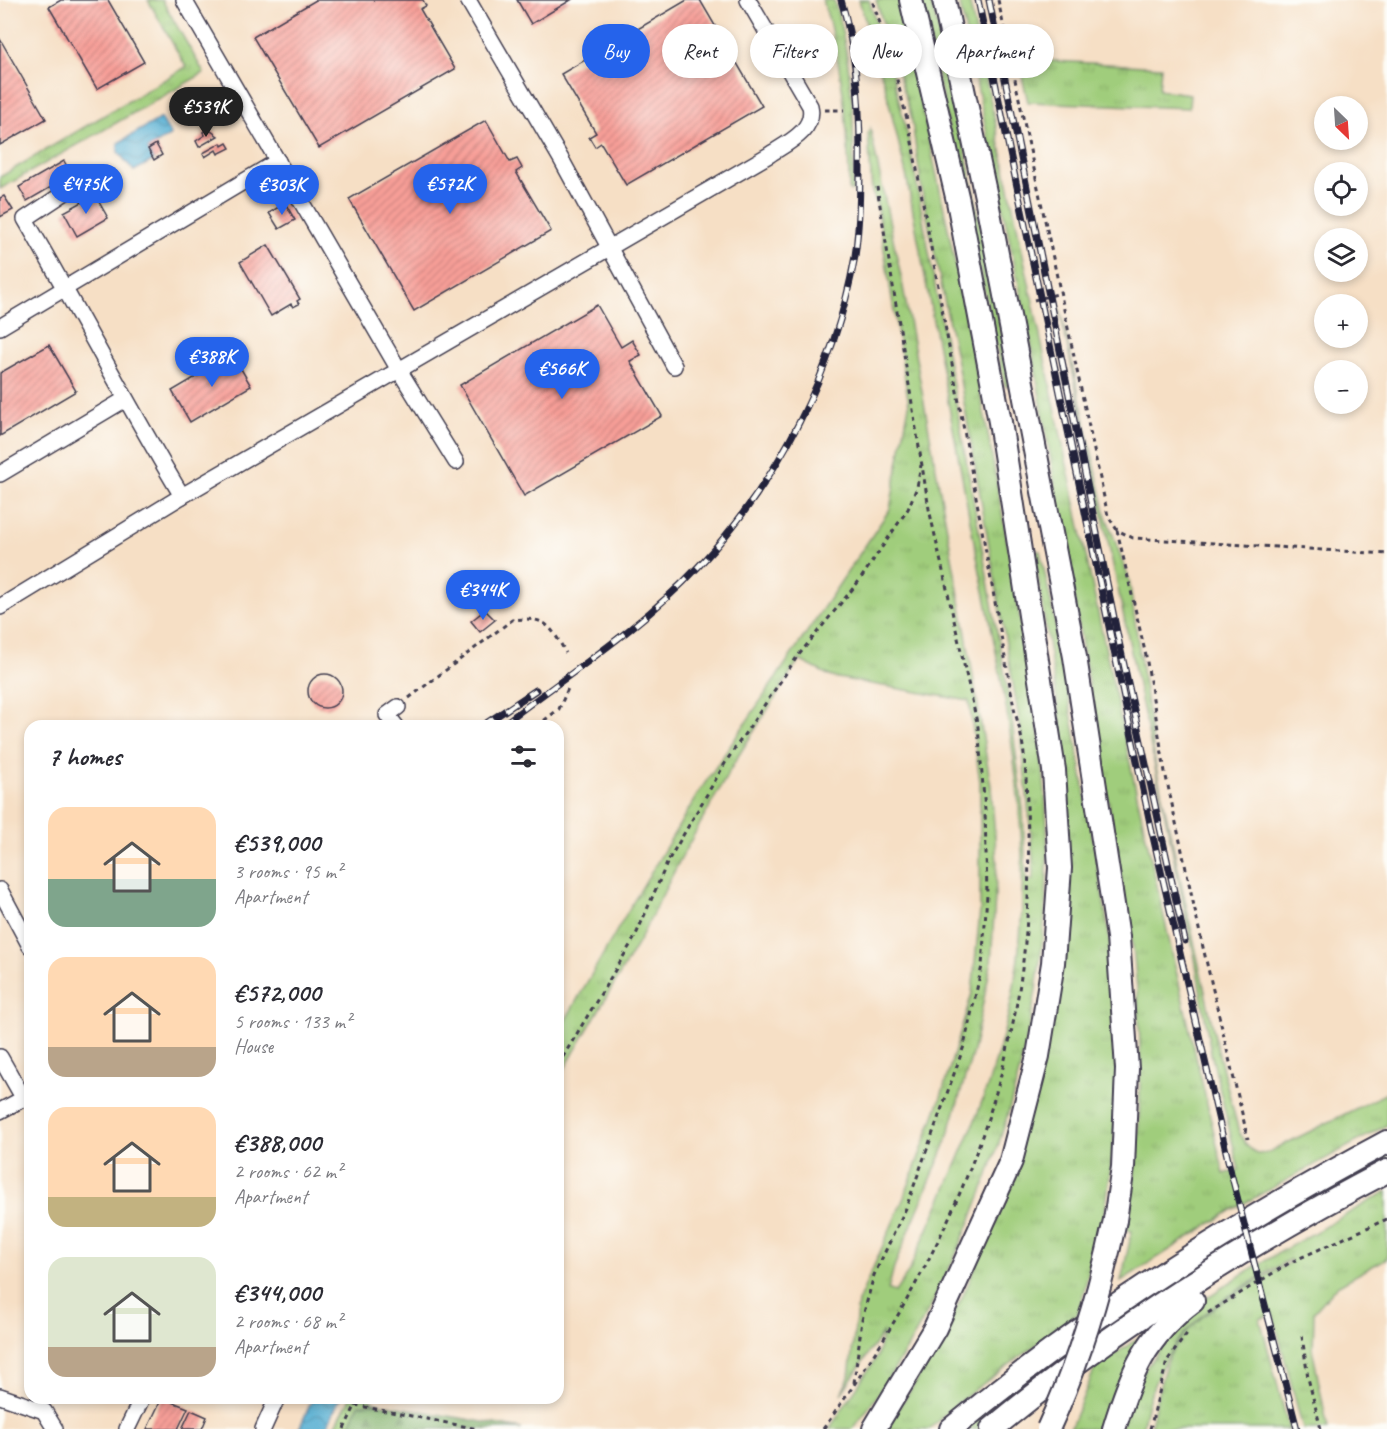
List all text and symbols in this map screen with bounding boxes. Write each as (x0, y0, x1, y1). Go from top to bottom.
chip: Buy (582, 24, 650, 78)
chip: Rent (662, 24, 738, 78)
chip: Filters (750, 24, 838, 78)
chip: New (850, 24, 922, 78)
chip: Apartment (934, 24, 1054, 78)
pin: €539K (164, 87, 248, 138)
text: €539K (183, 94, 229, 119)
north arrow (1314, 96, 1368, 150)
map controls (1314, 96, 1368, 414)
button: locate (1314, 162, 1368, 216)
pin: €475K (44, 164, 128, 215)
pin: €572K (408, 164, 492, 215)
pin: €303K (240, 165, 324, 216)
text: €475K (63, 171, 109, 196)
text: €572K (427, 171, 473, 196)
text: €303K (259, 172, 305, 197)
button: layers (1314, 228, 1368, 282)
button: + (1314, 294, 1368, 348)
pin: €388K (170, 337, 254, 388)
text: €388K (189, 344, 235, 369)
pin: €566K (520, 349, 604, 400)
text: €566K (539, 356, 585, 381)
button: − (1314, 360, 1368, 414)
pin: €344K (441, 570, 525, 621)
text: €344K (460, 577, 506, 602)
text: 7 homes (48, 740, 121, 773)
icon: filters (507, 740, 540, 773)
text: €539,000 (234, 826, 320, 859)
icon: home (96, 831, 168, 903)
text: 3 rooms · 95 m² (234, 859, 342, 884)
text: Apartment (234, 884, 307, 909)
text: €572,000 (234, 976, 321, 1009)
icon: home (96, 981, 168, 1053)
text: 5 rooms · 133 m² (234, 1009, 351, 1034)
text: House (234, 1034, 273, 1059)
text: €388,000 (234, 1126, 321, 1159)
icon: home (96, 1131, 168, 1203)
text: 2 rooms · 62 m² (234, 1159, 342, 1184)
text: Apartment (234, 1184, 307, 1209)
text: €344,000 (234, 1276, 321, 1309)
icon: home (96, 1281, 168, 1353)
text: 2 rooms · 68 m² (234, 1309, 342, 1334)
text: Apartment (234, 1334, 307, 1359)

